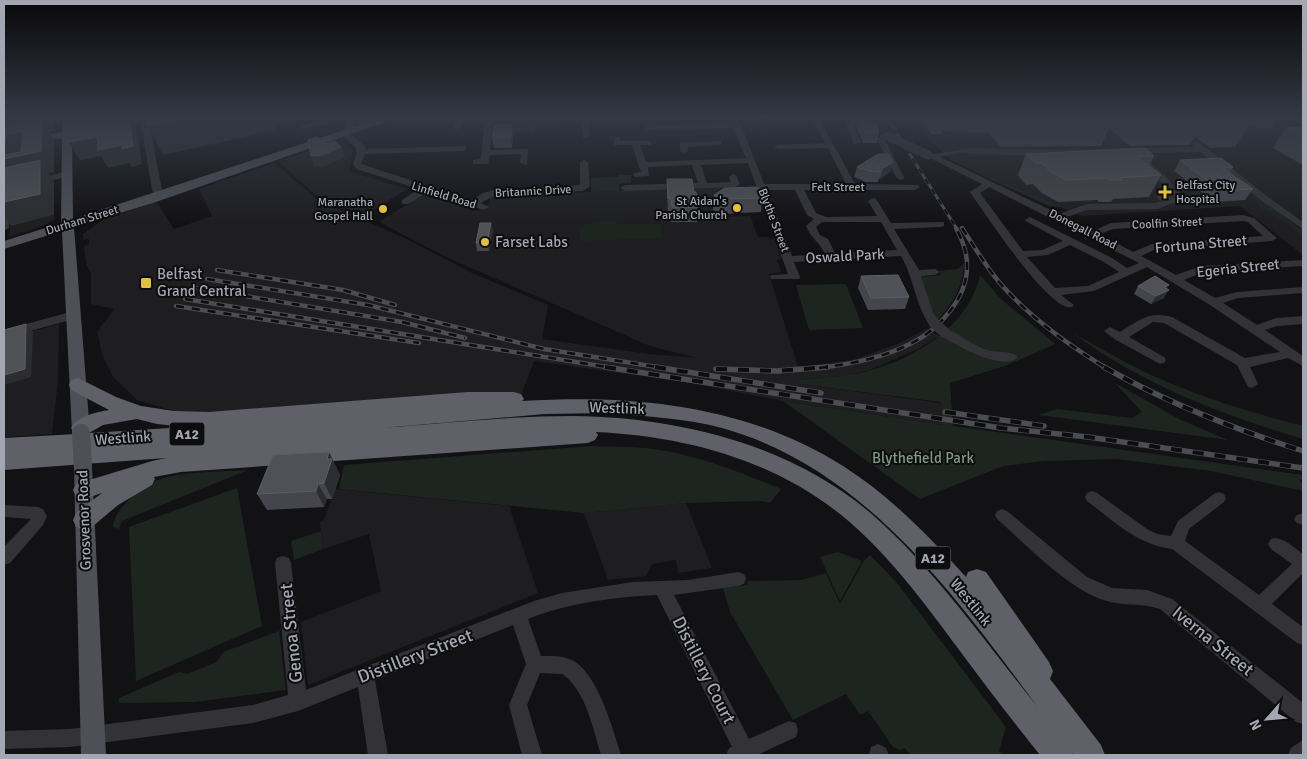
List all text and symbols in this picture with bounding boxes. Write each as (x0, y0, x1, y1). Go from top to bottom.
place label: Belfast City Hospital (1176, 178, 1236, 207)
street label: Linfield Road (410, 179, 478, 212)
street label: Felt Street (811, 180, 865, 195)
street label: Britannic Drive (494, 182, 572, 201)
marker: Belfast City Hospital (1158, 185, 1172, 199)
street label: Blythe Street (755, 186, 793, 254)
place label: St Aidan's Parish Church (655, 194, 727, 223)
place label: Maranatha Gospel Hall (314, 195, 373, 224)
street label: Durham Street (44, 202, 120, 239)
marker: St Aidan's Parish Church (731, 202, 743, 214)
marker: Maranatha Gospel Hall (377, 203, 389, 215)
street label: Donegall Road (1046, 206, 1119, 253)
street label: Coolfin Street (1131, 214, 1203, 233)
street label: Fortuna Street (1154, 231, 1248, 257)
place label: Farset Labs (495, 233, 568, 251)
marker: Farset Labs (479, 236, 491, 248)
street label: Oswald Park (805, 245, 885, 267)
street label: Egeria Street (1195, 255, 1281, 281)
place label: Belfast Grand Central (157, 265, 246, 300)
marker: Belfast Grand Central (139, 276, 153, 290)
street label: Westlink (589, 398, 646, 418)
road number: A12 (170, 422, 204, 446)
street label: Westlink (95, 427, 152, 449)
park label: Blythefield Park (872, 449, 974, 467)
street label: Grosvenor Road (73, 470, 95, 570)
road number: A12 (916, 546, 950, 570)
street label: Westlink (947, 575, 996, 630)
street label: Genoa Street (275, 582, 307, 684)
street label: Iverna Street (1168, 601, 1258, 681)
street label: Distillery Court (667, 613, 741, 727)
street label: Distillery Street (354, 624, 476, 688)
north arrow (1242, 694, 1292, 744)
text: N (1246, 716, 1266, 733)

